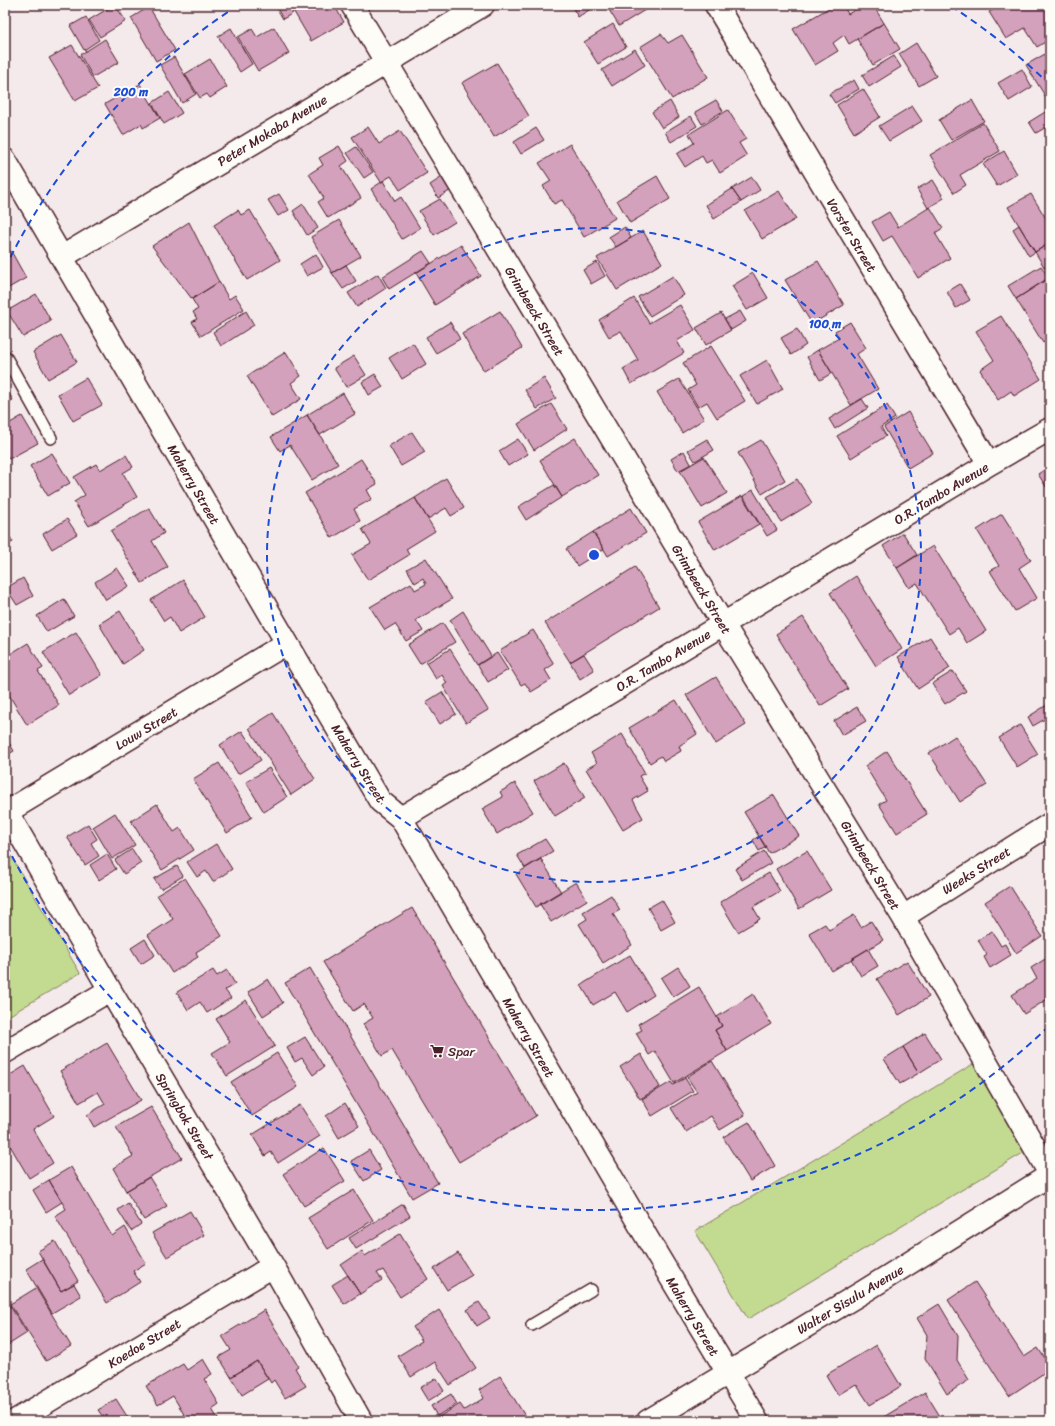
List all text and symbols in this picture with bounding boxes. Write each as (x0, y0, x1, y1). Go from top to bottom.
text: 200 m (113, 81, 149, 103)
street label: Peter Mokaba Avenue (213, 88, 332, 173)
street label: Vorster Street (820, 194, 883, 277)
street label: Grimbeeck Street (499, 262, 571, 361)
text: 100 m (809, 313, 842, 335)
street label: Maherry Street (161, 440, 226, 529)
street label: O.R. Tambo Avenue (889, 456, 993, 531)
street label: Grimbeeck Street (666, 540, 738, 639)
centre of rings (587, 548, 601, 562)
street label: O.R. Tambo Avenue (611, 623, 715, 698)
street label: Louw Street (110, 700, 182, 756)
street label: Maherry Street (325, 719, 392, 808)
street label: Grimbeeck Street (835, 816, 907, 915)
street label: Weeks Street (937, 840, 1015, 901)
street label: Maherry Street (496, 993, 561, 1082)
place label: Spar (448, 1040, 476, 1063)
supermarket icon: Spar (429, 1043, 445, 1059)
street label: Springbok Street (149, 1068, 220, 1165)
street label: Walter Sisulu Avenue (792, 1258, 909, 1341)
street label: Maherry Street (660, 1272, 726, 1361)
street label: Koedoe Street (103, 1312, 186, 1374)

